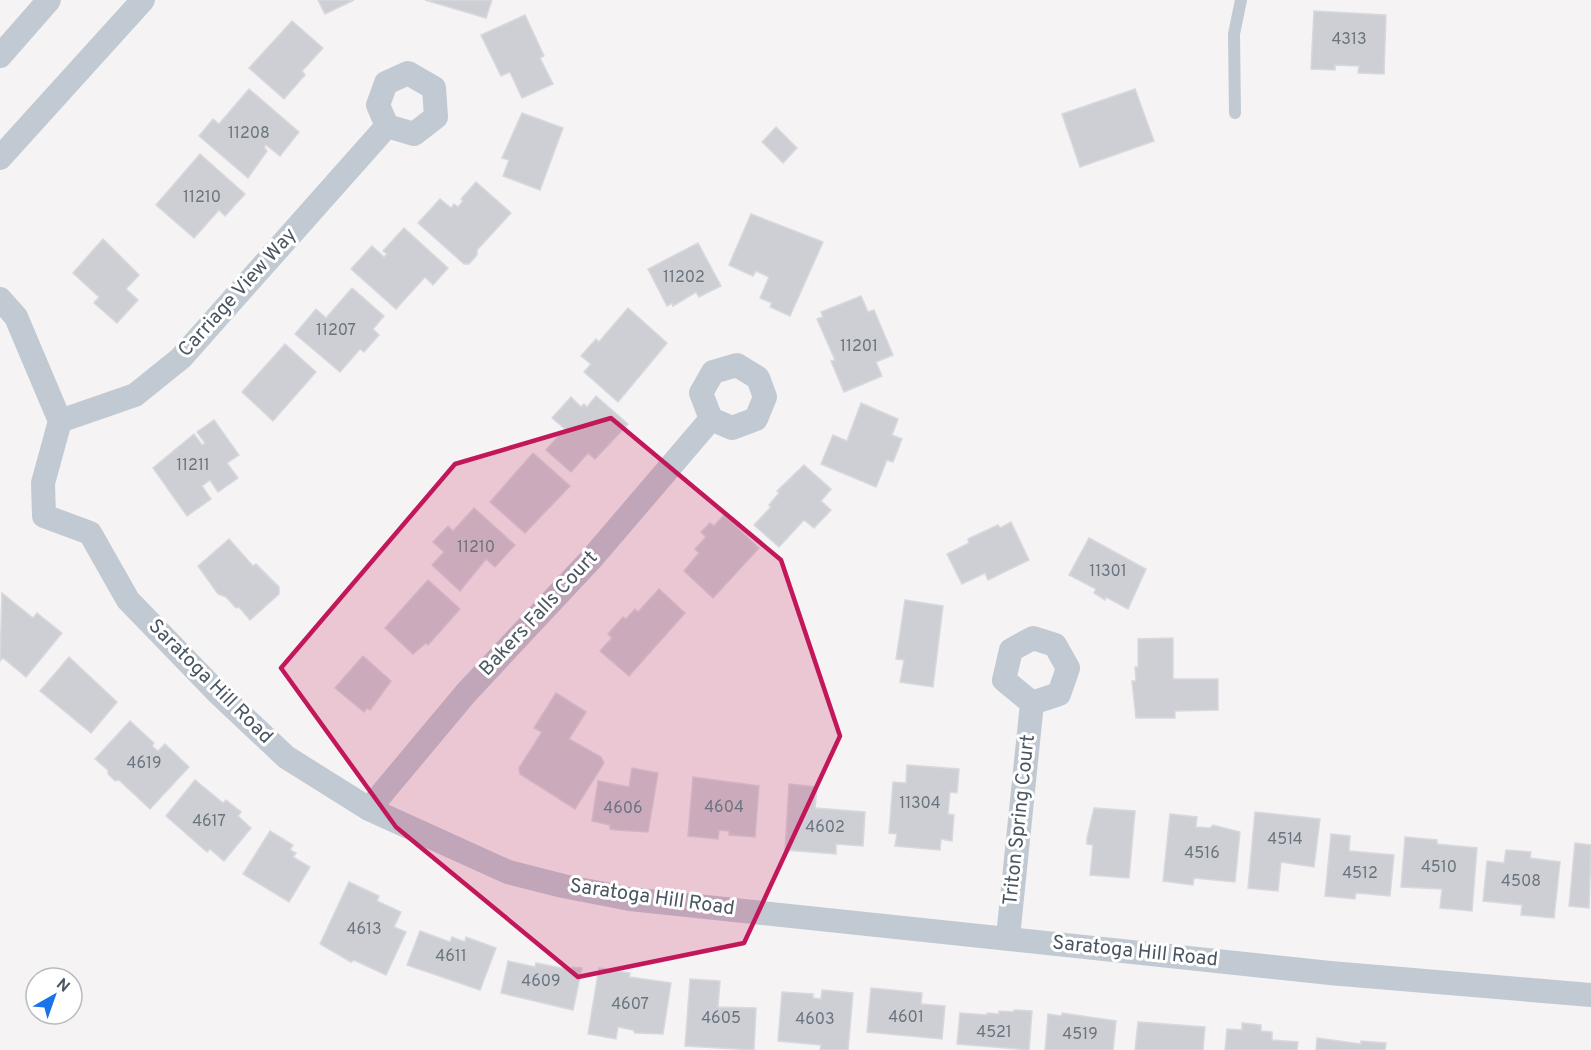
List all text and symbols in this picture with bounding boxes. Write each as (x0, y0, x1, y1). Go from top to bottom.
house number: 4313 (1331, 30, 1367, 50)
house number: 11208 (228, 124, 270, 144)
house number: 11210 (183, 188, 221, 208)
street label: Carriage View Way (173, 223, 303, 363)
house number: 11202 (663, 268, 705, 288)
house number: 11207 (316, 321, 356, 341)
house number: 11201 (840, 337, 878, 357)
house number: 11211 (176, 456, 210, 476)
house number: 11210 (457, 538, 495, 558)
street label: Bakers Falls Court (474, 546, 604, 682)
house number: 11301 (1089, 562, 1127, 582)
street label: Saratoga Hill Road (142, 614, 278, 750)
street label: Triton Spring Court (998, 733, 1042, 907)
house number: 4619 (126, 754, 162, 774)
house number: 11304 (899, 794, 941, 814)
house number: 4604 (704, 798, 744, 818)
house number: 4606 (603, 799, 643, 819)
house number: 4617 (192, 812, 226, 832)
house number: 4602 (805, 818, 845, 838)
house number: 4514 (1267, 830, 1303, 850)
house number: 4516 (1184, 844, 1220, 864)
house number: 4510 (1421, 858, 1457, 878)
house number: 4512 (1342, 864, 1378, 884)
house number: 4508 (1501, 872, 1541, 892)
street label: Saratoga Hill Road (568, 874, 736, 922)
house number: 4613 (346, 920, 382, 940)
street label: Saratoga Hill Road (1051, 930, 1219, 974)
house number: 4611 (435, 947, 467, 967)
north arrow (24, 966, 84, 1026)
house number: 4609 (521, 972, 561, 992)
text: N (52, 975, 73, 997)
house number: 4607 (611, 995, 649, 1015)
house number: 4601 (888, 1008, 924, 1028)
house number: 4605 (701, 1009, 741, 1029)
house number: 4603 (795, 1010, 835, 1030)
house number: 4521 (976, 1023, 1012, 1043)
house number: 4519 (1062, 1025, 1098, 1045)

